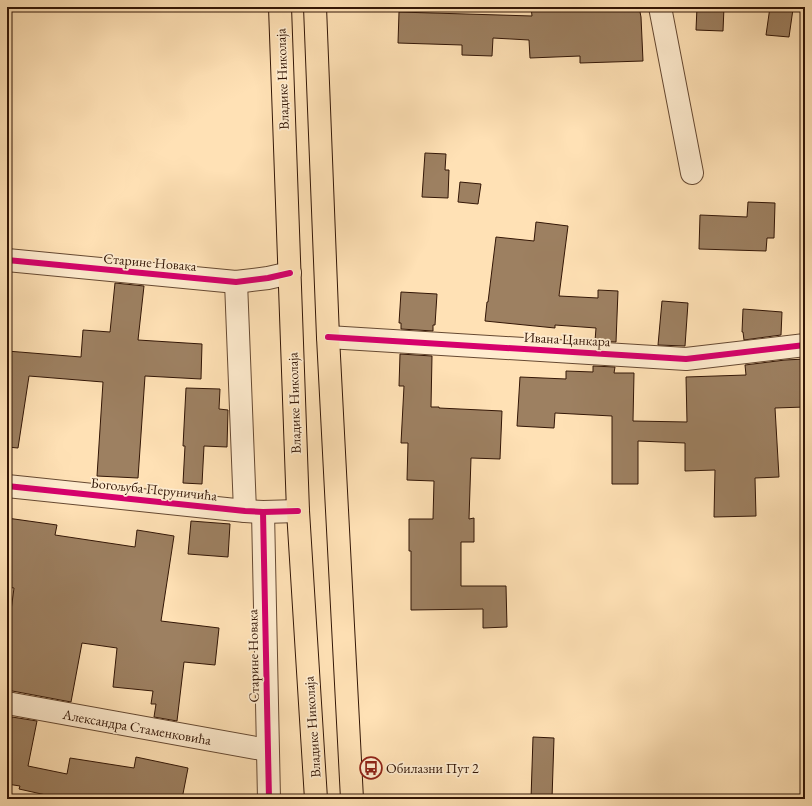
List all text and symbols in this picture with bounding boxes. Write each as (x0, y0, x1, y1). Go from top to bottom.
street label: Владике Николаја (271, 27, 293, 130)
street label: Старине Новака (103, 249, 198, 275)
street label: Ивана Цанкара (523, 328, 611, 350)
street label: Владике Николаја (283, 351, 305, 454)
street label: Богољуба Перуничића (90, 473, 218, 505)
street label: Старине Новака (243, 609, 263, 703)
street label: Владике Николаја (299, 675, 325, 778)
street label: Александра Стаменковића (60, 705, 213, 749)
bus stop icon: Обилазни Пут 2 (358, 755, 384, 781)
place label: Обилазни Пут 2 (386, 759, 479, 777)

